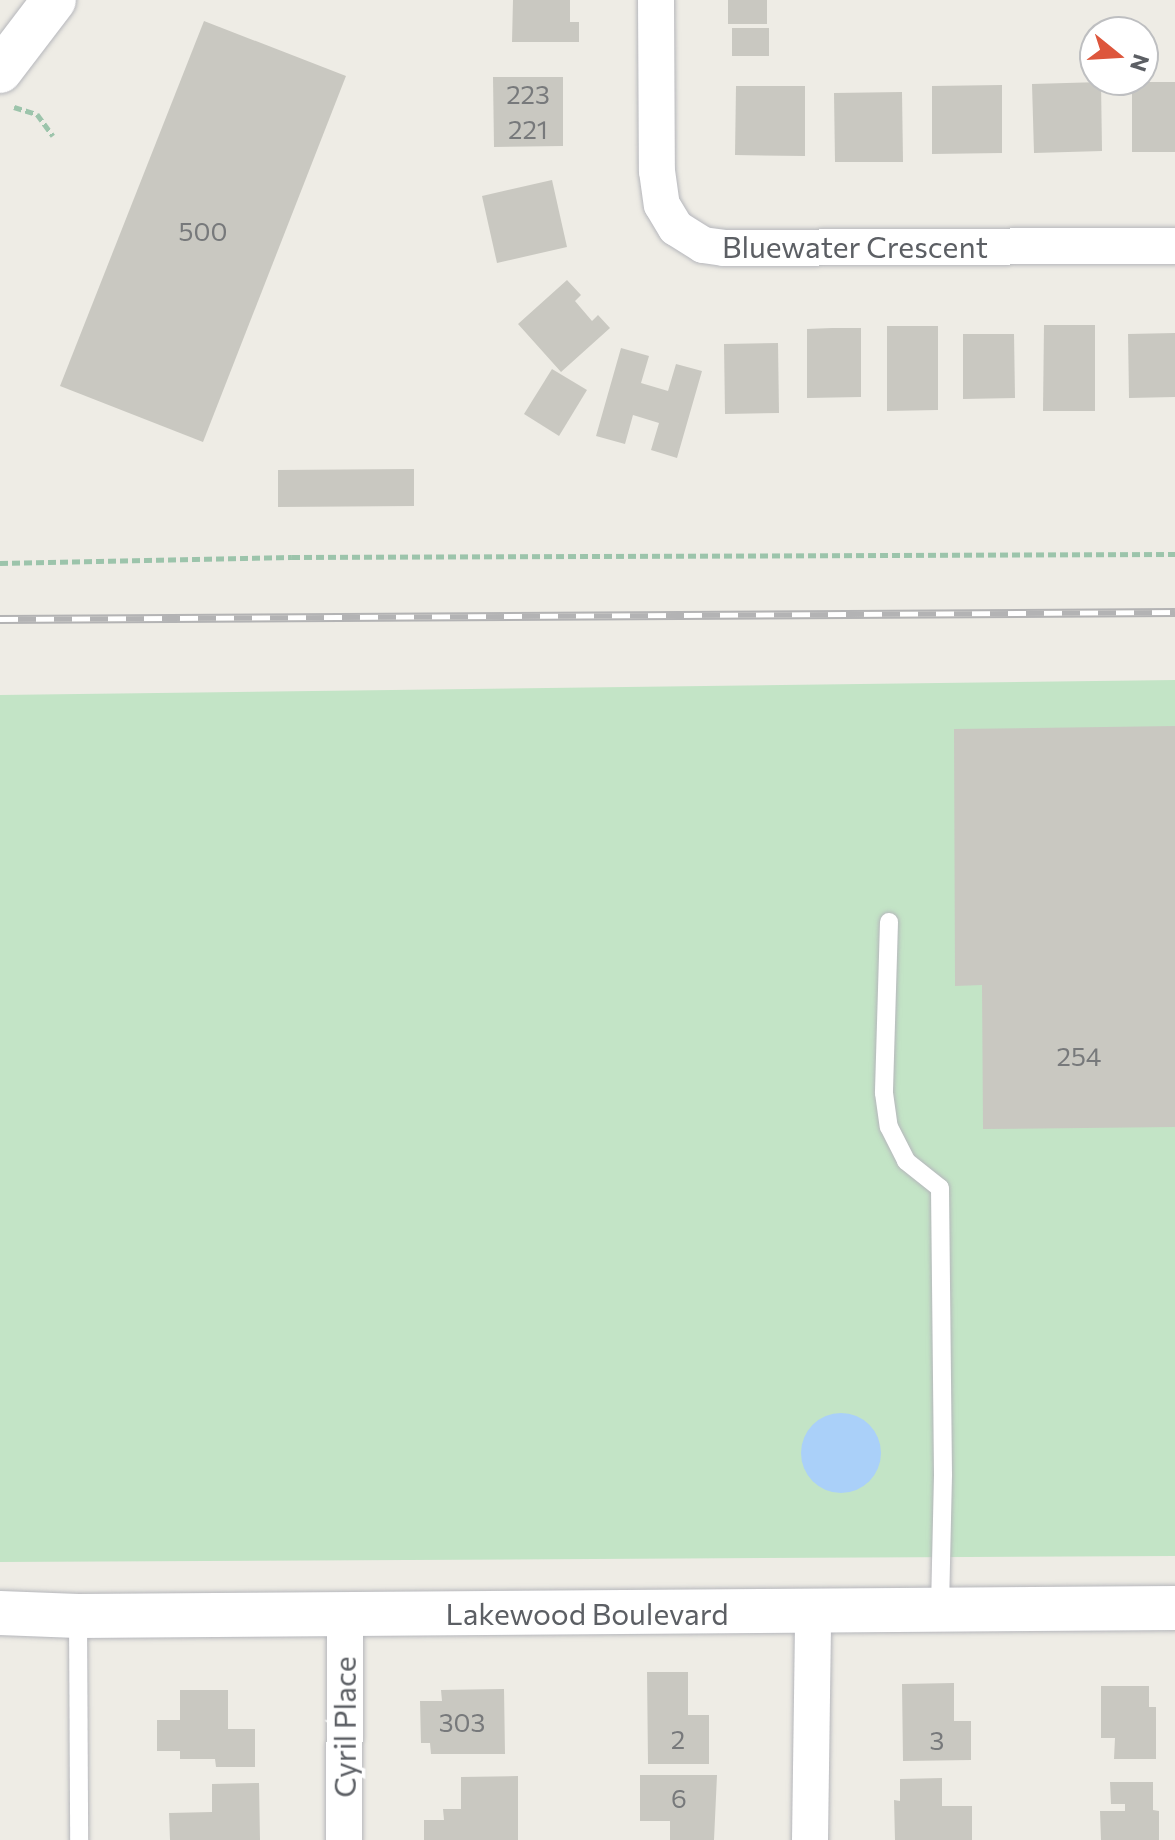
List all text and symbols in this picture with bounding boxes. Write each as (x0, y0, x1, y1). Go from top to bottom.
north arrow (1079, 16, 1159, 96)
text: N (1125, 51, 1156, 75)
house number: 223 (506, 78, 550, 110)
house number: 221 (508, 113, 548, 145)
house number: 500 (179, 215, 227, 247)
street label: Bluewater Crescent (722, 228, 988, 264)
house number: 254 (1057, 1040, 1101, 1072)
street label: Lakewood Boulevard (446, 1595, 728, 1631)
street label: Cyril Place (326, 1656, 362, 1798)
house number: 303 (439, 1706, 485, 1738)
house number: 2 (671, 1723, 685, 1755)
house number: 3 (930, 1724, 944, 1756)
house number: 6 (671, 1782, 687, 1814)

